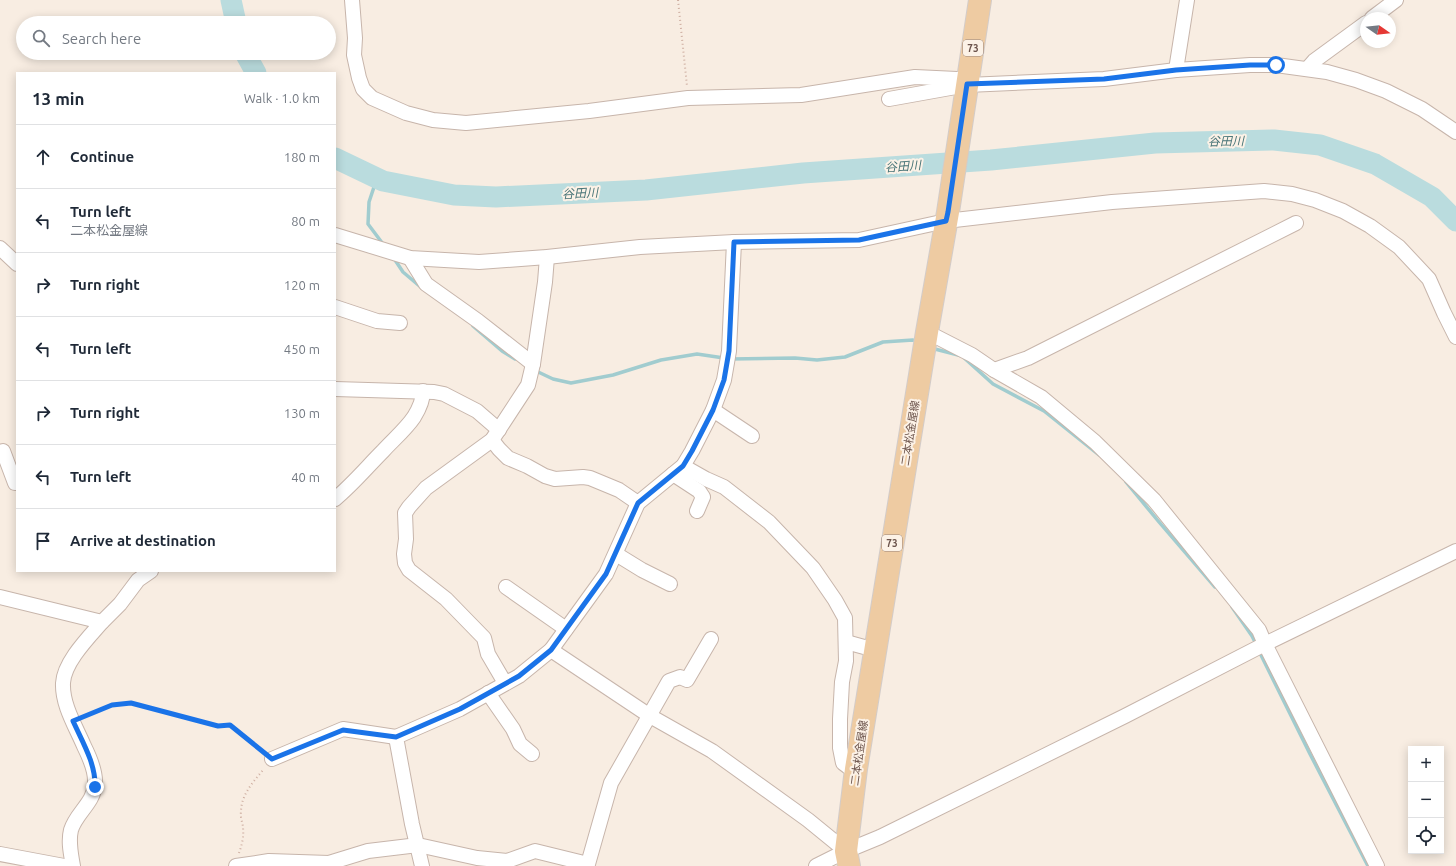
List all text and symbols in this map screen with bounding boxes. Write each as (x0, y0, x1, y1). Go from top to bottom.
north arrow (1360, 12, 1396, 48)
search box (16, 16, 336, 60)
icon: search (30, 27, 52, 49)
text: Search here (62, 30, 141, 47)
road number: 73 (963, 40, 983, 56)
route start (1267, 56, 1285, 74)
text: 13 min (32, 89, 85, 108)
text: Walk · 1.0 km (244, 91, 320, 105)
water label: 谷田川 (1208, 134, 1246, 148)
icon: ahead (32, 146, 54, 168)
text: Continue (70, 148, 134, 165)
text: 180 m (284, 150, 320, 164)
water label: 谷田川 (885, 158, 923, 174)
water label: 谷田川 (562, 185, 600, 200)
text: Turn left (70, 203, 131, 220)
icon: left (32, 210, 54, 232)
text: 80 m (291, 214, 320, 228)
text: 二本松金屋線 (70, 223, 148, 237)
icon: right (32, 274, 54, 296)
text: Turn right (70, 276, 140, 293)
text: 120 m (284, 278, 320, 292)
icon: left (32, 338, 54, 360)
text: Turn left (70, 340, 131, 357)
text: 450 m (284, 342, 320, 356)
street label: 二本松金屋線 (899, 399, 921, 467)
icon: right (32, 402, 54, 424)
text: Turn right (70, 404, 140, 421)
text: 130 m (284, 406, 320, 420)
icon: left (32, 466, 54, 488)
text: Turn left (70, 468, 131, 485)
text: 40 m (291, 470, 320, 484)
icon: arrive (32, 530, 54, 552)
text: Arrive at destination (70, 532, 216, 549)
road number: 73 (882, 535, 902, 551)
street label: 二本松金屋線 (848, 719, 870, 787)
map controls (1408, 746, 1444, 854)
button: + (1408, 746, 1444, 782)
route end (86, 778, 104, 796)
button: − (1408, 782, 1444, 818)
button: locate (1408, 818, 1444, 854)

